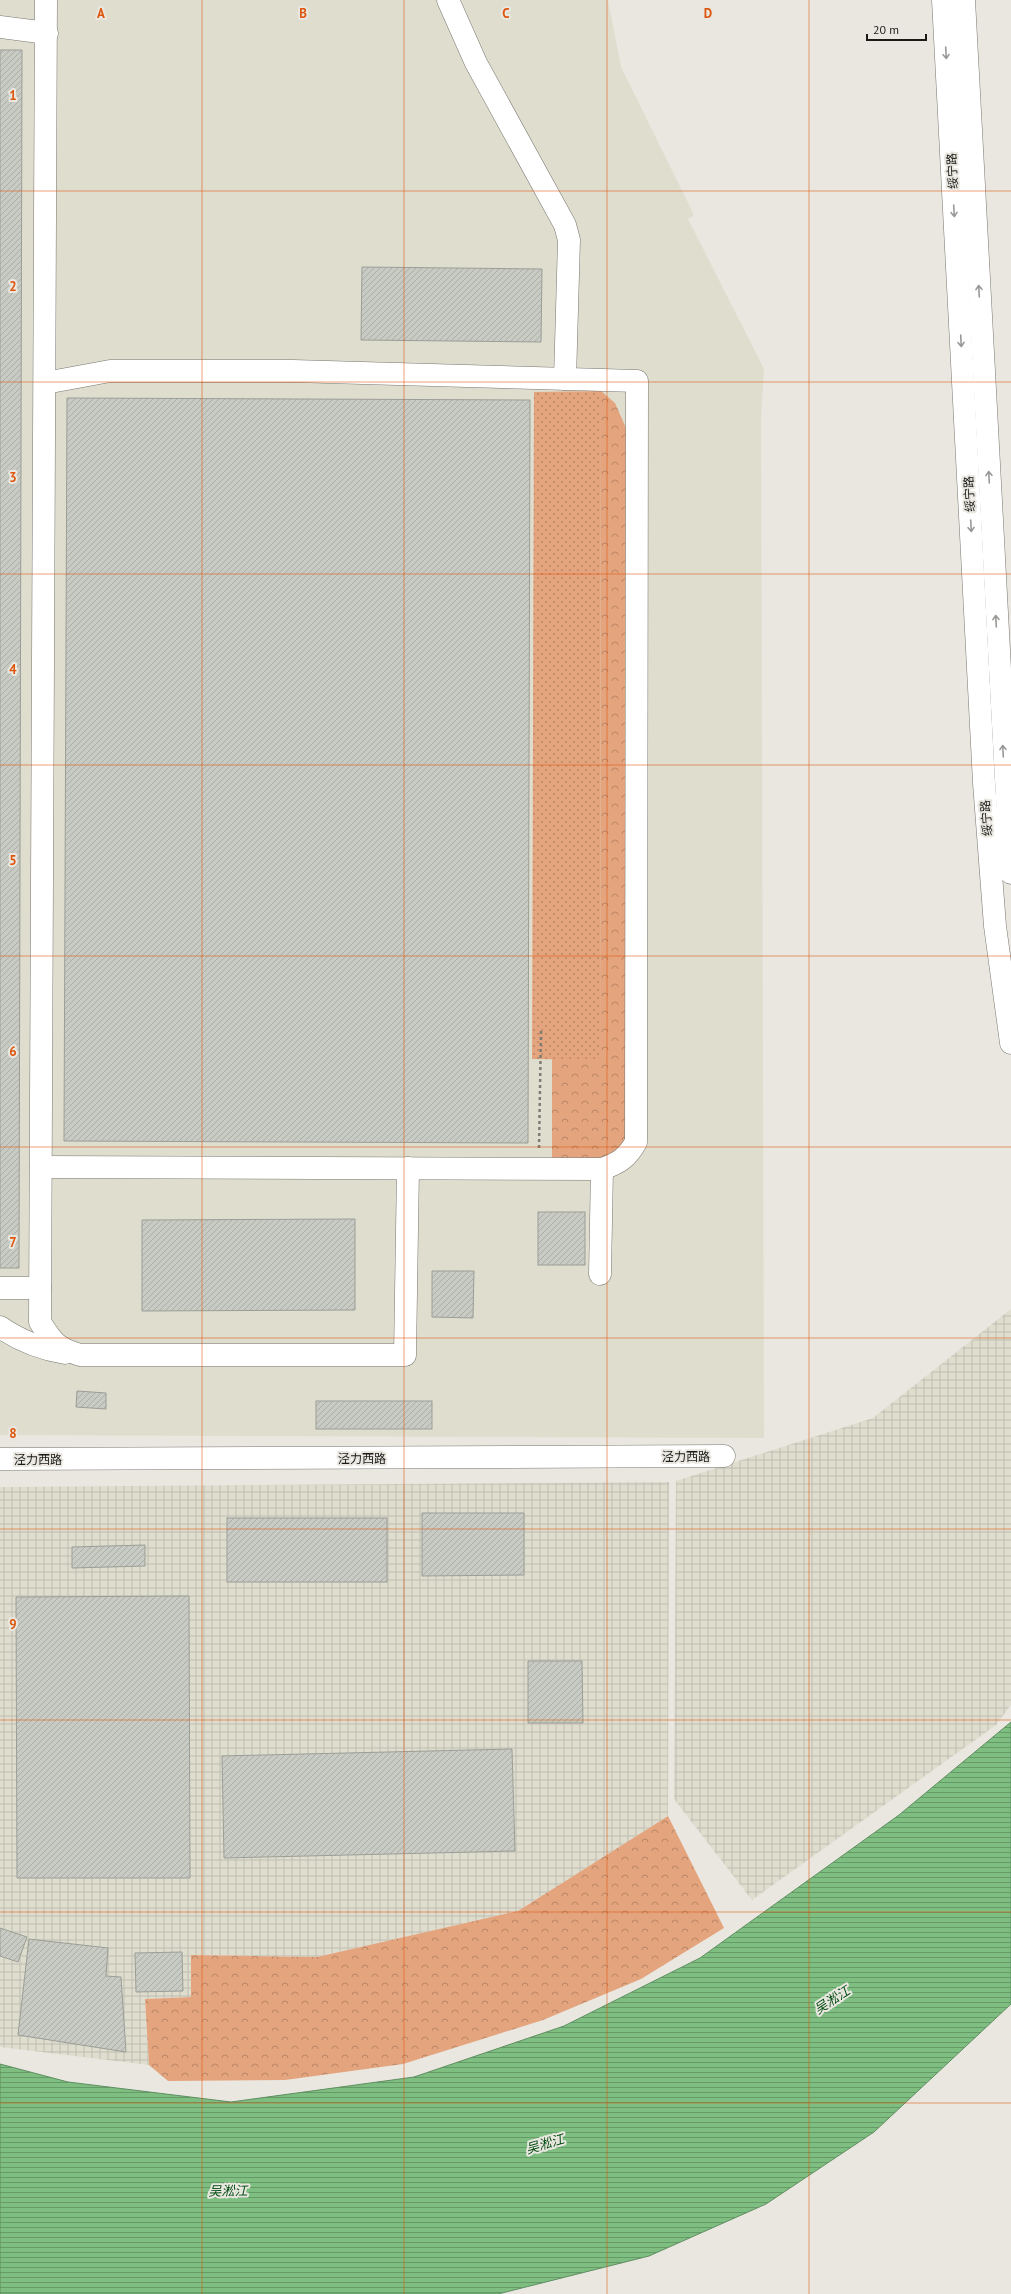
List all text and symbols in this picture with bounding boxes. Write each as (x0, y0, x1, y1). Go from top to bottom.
text: A (97, 5, 105, 22)
text: B (299, 5, 307, 22)
text: C (502, 5, 510, 22)
text: D (704, 5, 712, 22)
scale bar (867, 16, 926, 42)
text: 20 m (873, 22, 899, 37)
one-way arrow (942, 46, 950, 59)
text: 1 (9, 87, 17, 104)
street label: 绥宁路 (944, 153, 960, 189)
one-way arrow (951, 204, 958, 217)
text: 2 (9, 278, 17, 295)
one-way arrow (975, 285, 983, 298)
one-way arrow (957, 334, 965, 347)
text: 3 (9, 469, 17, 486)
one-way arrow (985, 471, 992, 484)
street label: 绥宁路 (961, 476, 977, 512)
one-way arrow (967, 519, 974, 532)
one-way arrow (993, 615, 1000, 628)
text: 4 (9, 661, 17, 678)
one-way arrow (999, 745, 1007, 758)
street label: 绥宁路 (977, 800, 995, 836)
text: 5 (9, 852, 17, 869)
text: 6 (9, 1043, 17, 1060)
text: 7 (9, 1234, 17, 1251)
text: 8 (9, 1425, 17, 1442)
street label: 泾力西路 (662, 1449, 710, 1464)
street label: 泾力西路 (338, 1451, 386, 1466)
street label: 泾力西路 (14, 1452, 62, 1467)
text: 9 (9, 1616, 17, 1633)
water label: 吴淞江 (811, 1981, 855, 2018)
water label: 吴淞江 (524, 2130, 568, 2158)
water label: 吴淞江 (208, 2182, 250, 2200)

